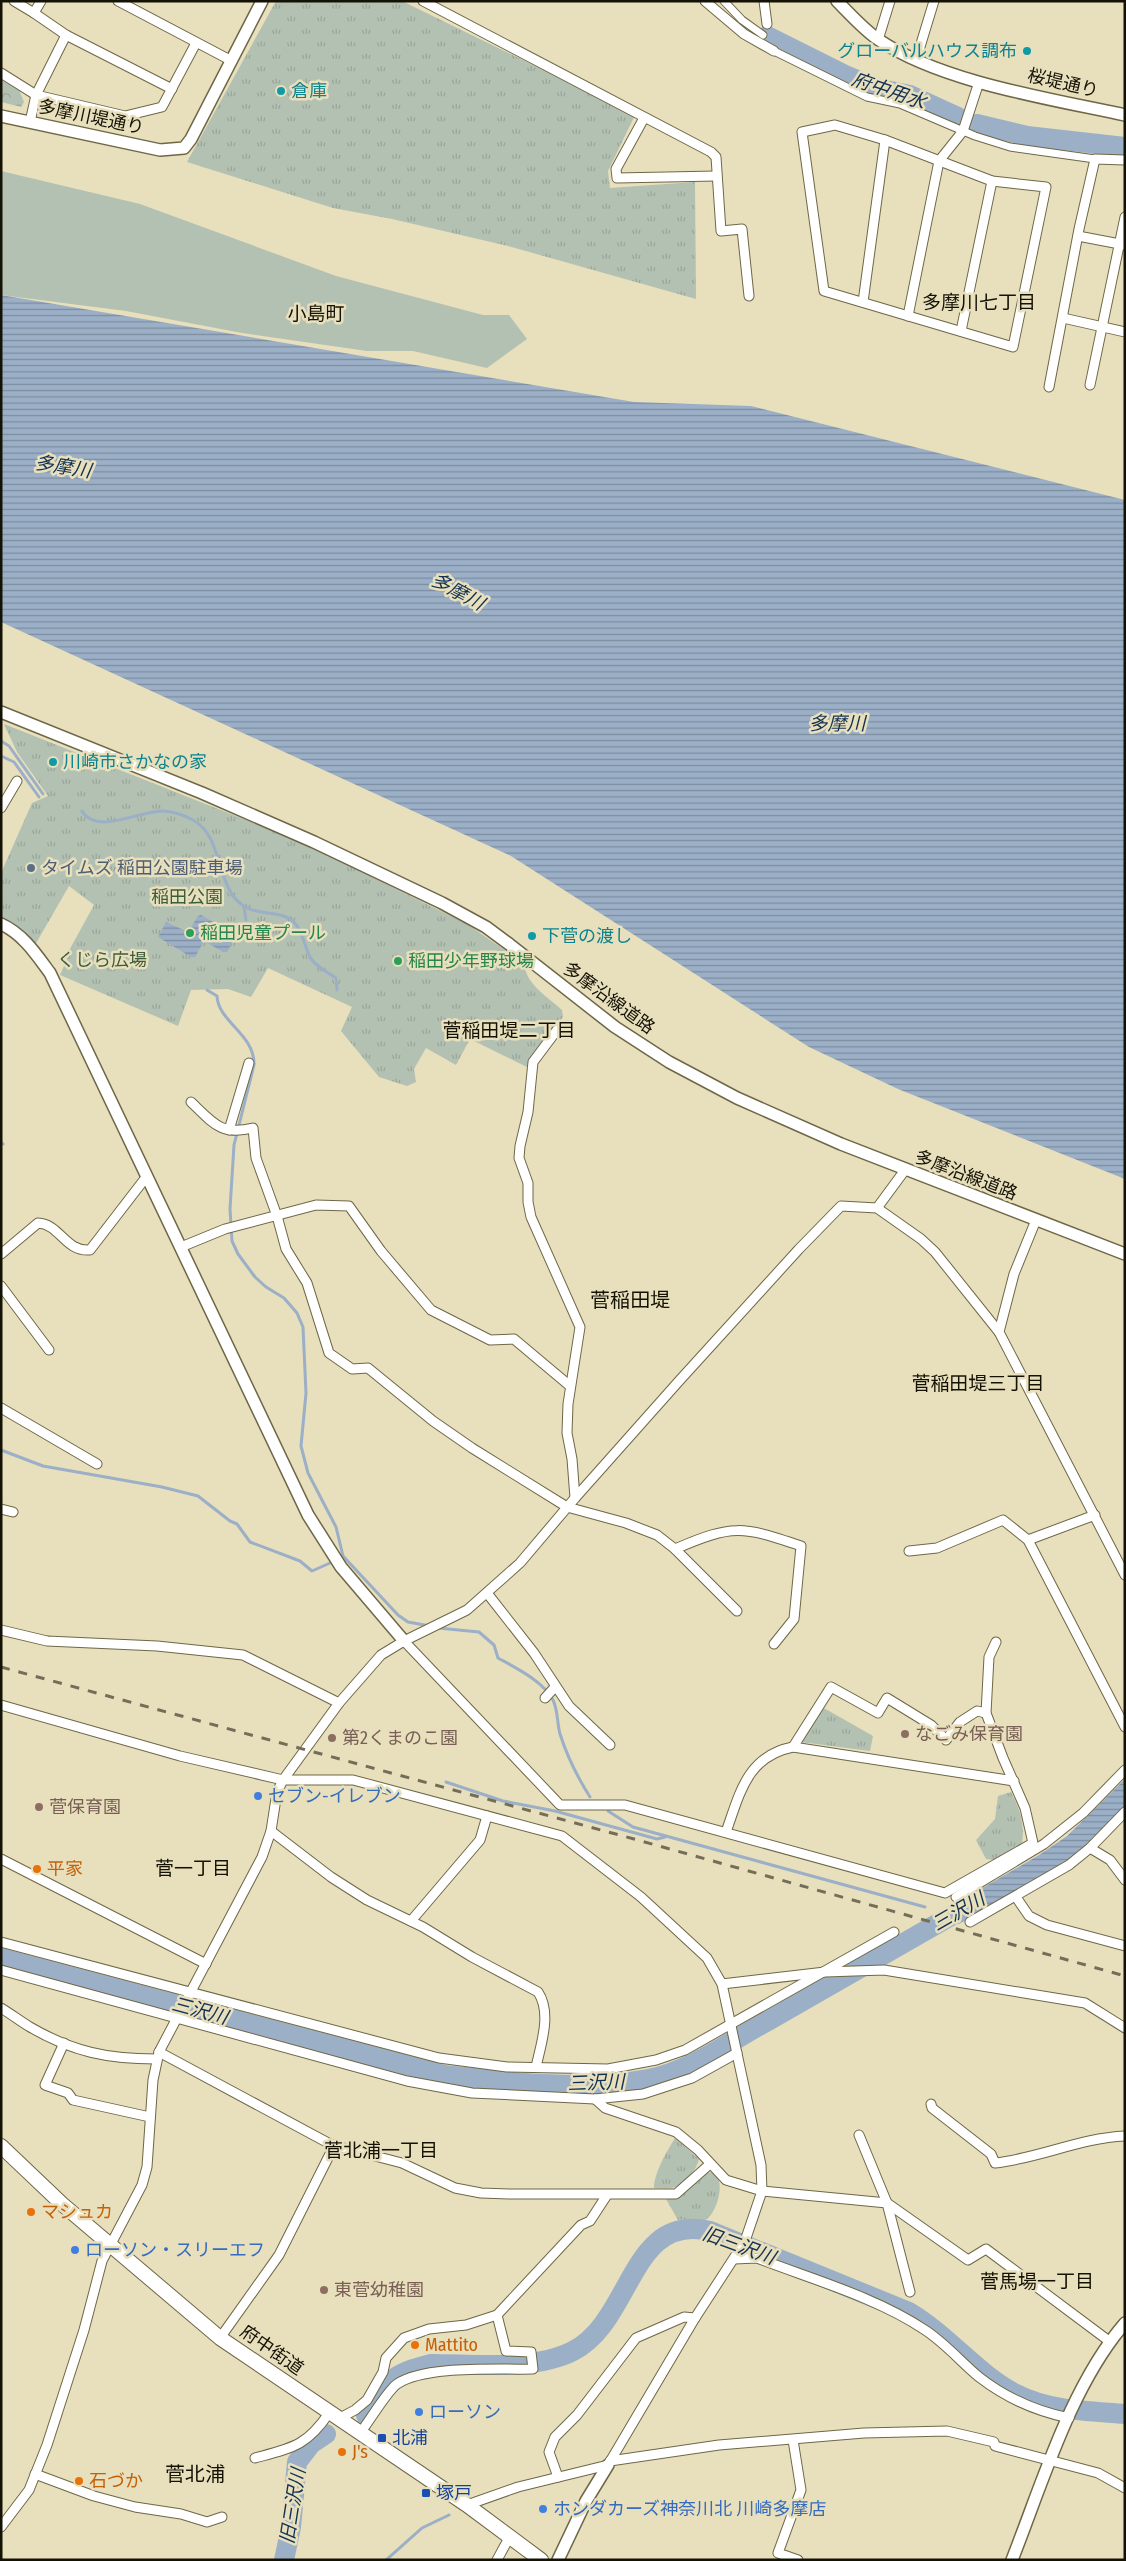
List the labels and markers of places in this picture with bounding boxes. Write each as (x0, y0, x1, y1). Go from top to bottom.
place label: グローバルハウス調布 (837, 40, 1017, 62)
marker: グローバルハウス調布 (1021, 45, 1033, 57)
place label: 倉庫 (291, 80, 327, 102)
marker: 倉庫 (275, 85, 287, 97)
place label: 川崎市さかなの家 (63, 751, 207, 773)
marker: 川崎市さかなの家 (47, 756, 59, 768)
place label: タイムズ 稲田公園駐車場 (41, 857, 243, 879)
marker: タイムズ 稲田公園駐車場 (25, 862, 37, 874)
place label: 稲田児童プール (200, 922, 326, 944)
place label: 下菅の渡し (542, 925, 632, 947)
marker: 稲田児童プール (184, 927, 196, 939)
marker: 下菅の渡し (526, 930, 538, 942)
place label: 稲田少年野球場 (408, 950, 534, 972)
marker: 稲田少年野球場 (392, 955, 404, 967)
place label: なごみ保育園 (915, 1723, 1023, 1745)
place label: 第2くまのこ園 (342, 1727, 458, 1749)
marker: なごみ保育園 (899, 1728, 911, 1740)
marker: 第2くまのこ園 (326, 1732, 338, 1744)
place label: セブン-イレブン (268, 1785, 401, 1807)
marker: セブン-イレブン (252, 1790, 264, 1802)
place label: 菅保育園 (49, 1796, 121, 1818)
marker: 菅保育園 (33, 1801, 45, 1813)
place label: 平家 (47, 1858, 83, 1880)
marker: 平家 (31, 1863, 43, 1875)
place label: マシュカ (41, 2201, 113, 2223)
marker: マシュカ (25, 2206, 37, 2218)
place label: ローソン・スリーエフ (85, 2239, 265, 2261)
marker: ローソン・スリーエフ (69, 2244, 81, 2256)
place label: 東菅幼稚園 (334, 2279, 424, 2301)
marker: 東菅幼稚園 (318, 2284, 330, 2296)
place label: Mattito (425, 2334, 478, 2356)
marker: Mattito (409, 2339, 421, 2351)
place label: ローソン (429, 2401, 501, 2423)
marker: ローソン (413, 2406, 425, 2418)
place label: 北浦 (392, 2427, 428, 2449)
marker: 北浦 (376, 2432, 388, 2444)
place label: J's (352, 2441, 368, 2463)
marker: J's (336, 2446, 348, 2458)
place label: 石づか (89, 2470, 143, 2492)
marker: 石づか (73, 2475, 85, 2487)
place label: 塚戸 (436, 2482, 472, 2504)
marker: 塚戸 (420, 2487, 432, 2499)
place label: ホンダカーズ神奈川北 川崎多摩店 (553, 2498, 826, 2520)
marker: ホンダカーズ神奈川北 川崎多摩店 (537, 2503, 549, 2515)

